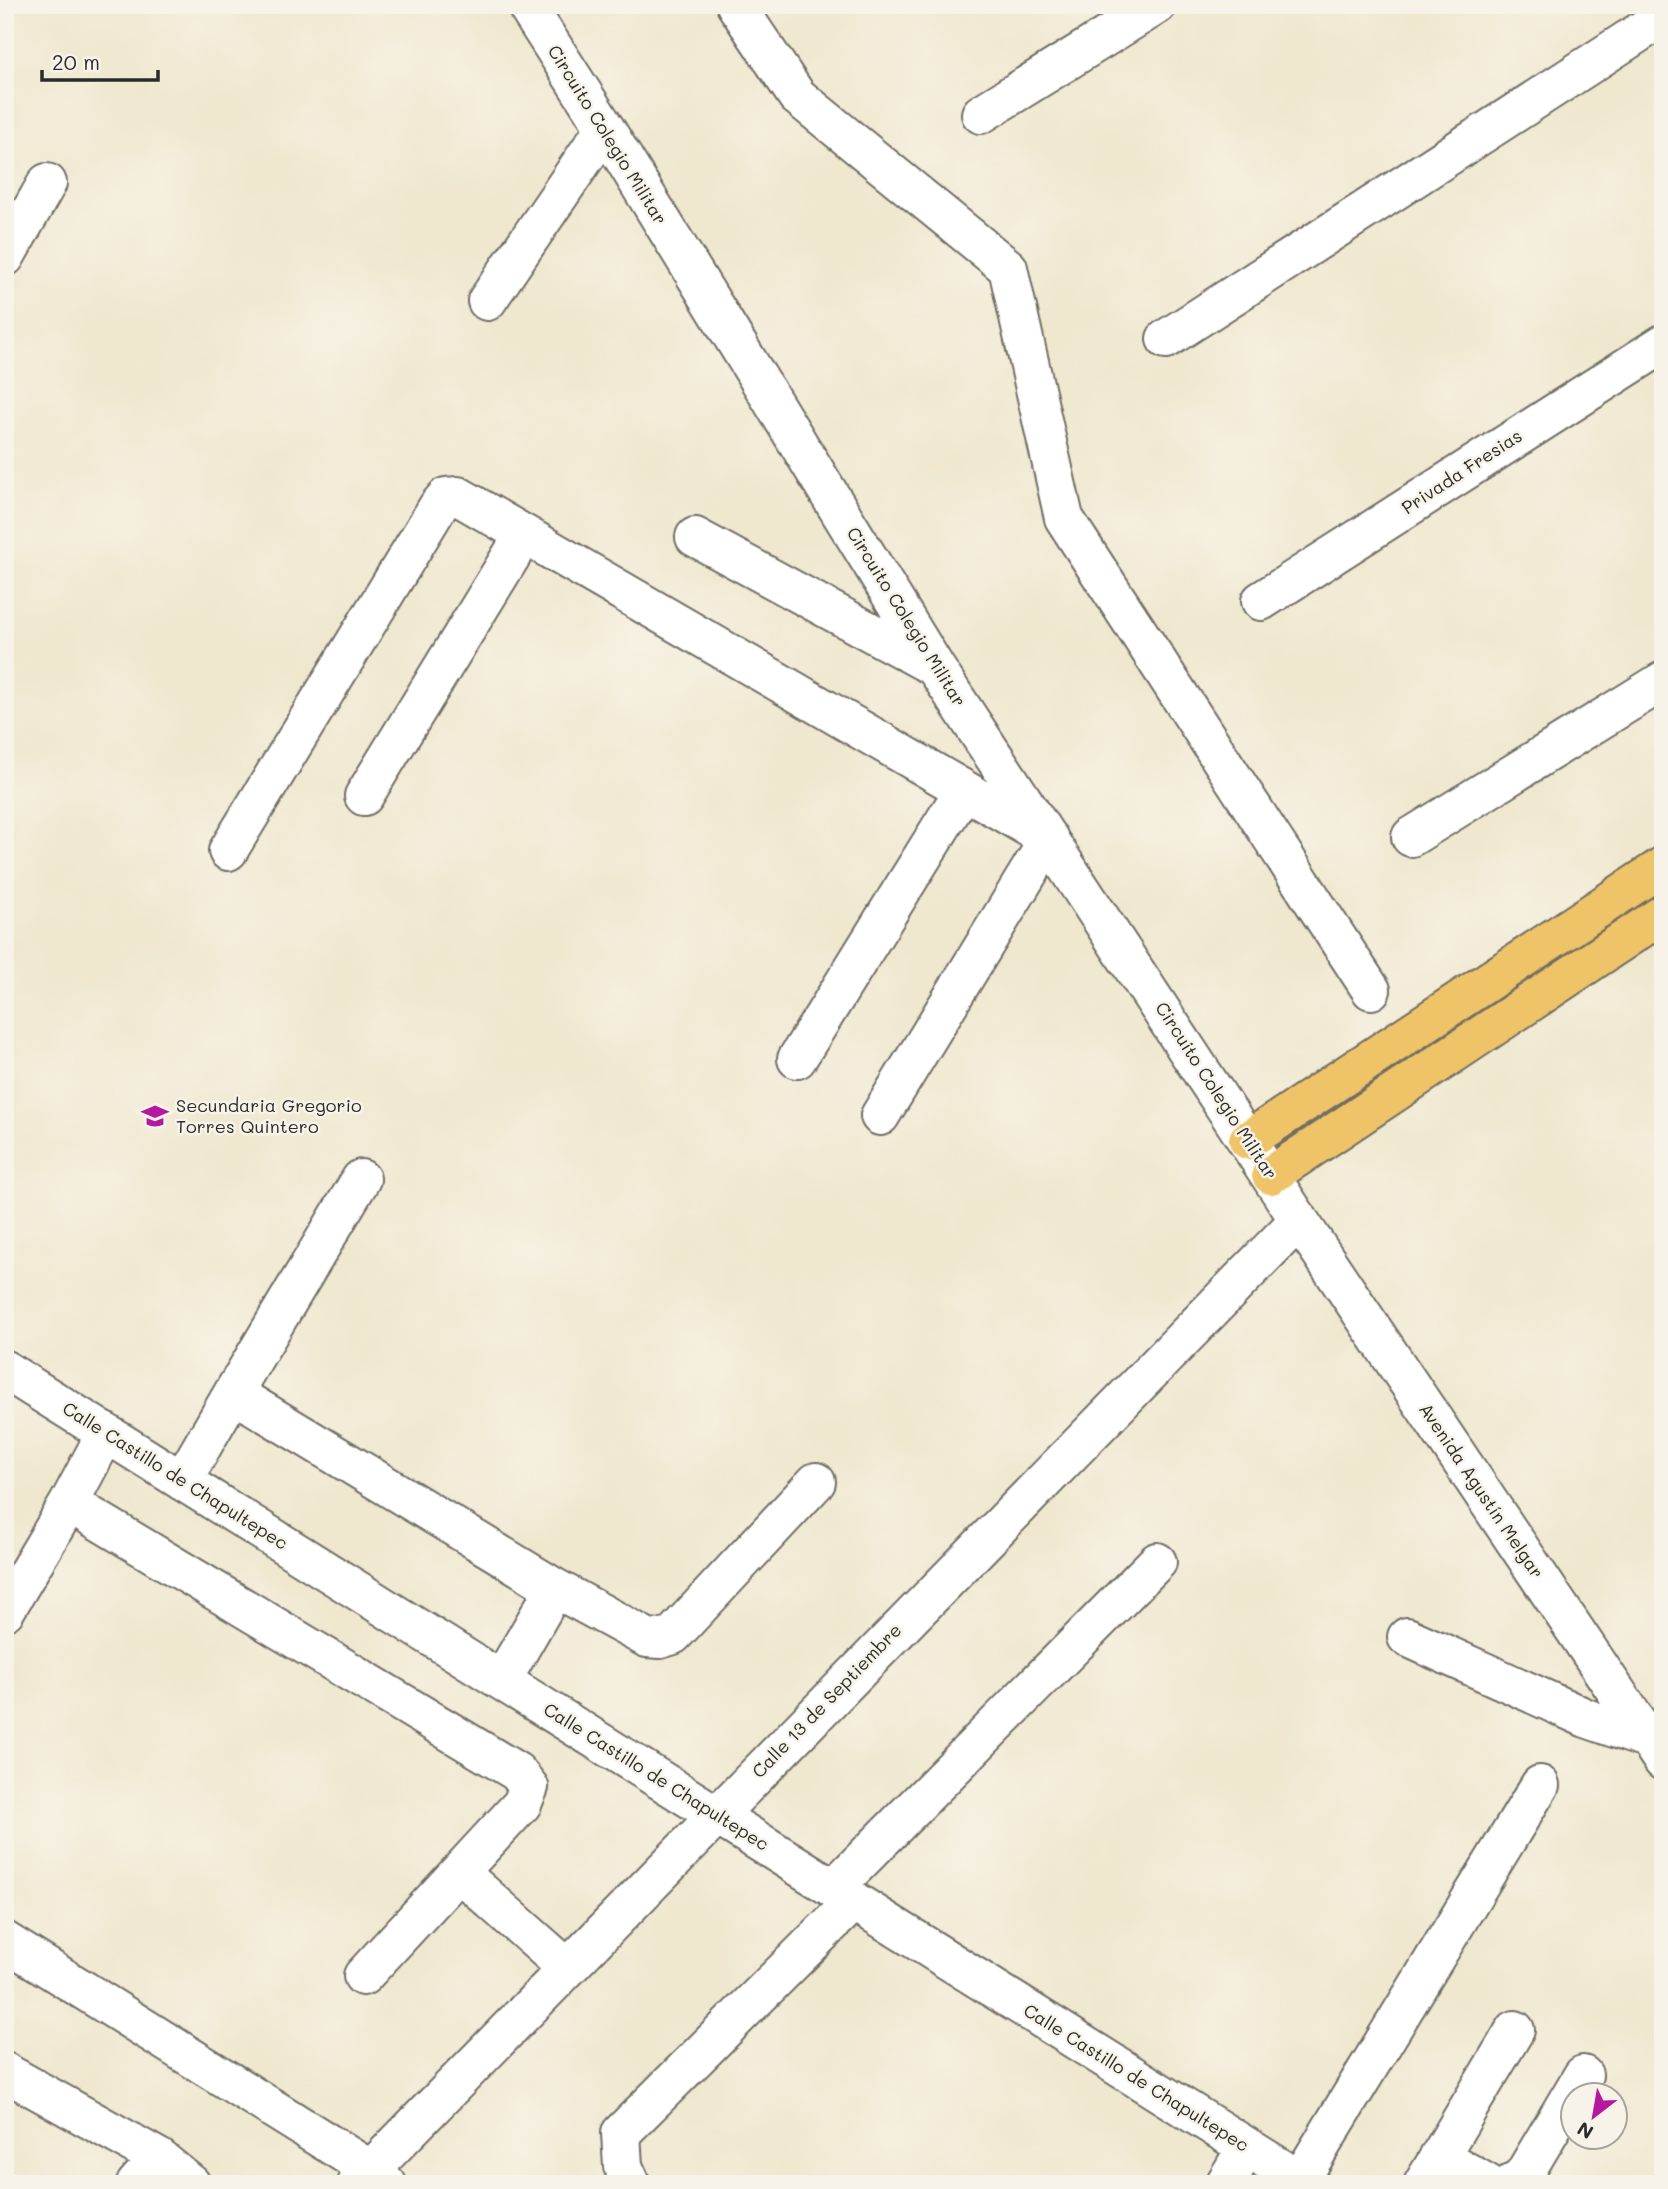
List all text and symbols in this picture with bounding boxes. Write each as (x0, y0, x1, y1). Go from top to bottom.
scale bar (42, 38, 158, 82)
street label: Circuito Colegio Militar (543, 40, 673, 229)
text: 20 m (52, 48, 100, 75)
street label: Privada Fresias (1397, 423, 1526, 519)
street label: Circuito Colegio Militar (842, 522, 972, 711)
street label: Circuito Colegio Militar (1150, 997, 1283, 1184)
place label: Secundaria Gregorio Torres Quintero (176, 1093, 362, 1138)
school or university icon: Secundaria Gregorio Torres Quintero (140, 1101, 170, 1131)
street label: Calle Castillo de Chapultepec (58, 1396, 293, 1555)
street label: Avenida Agustín Melgar (1414, 1398, 1550, 1583)
street label: Calle 13 de Septiembre (746, 1618, 906, 1783)
street label: Calle Castillo de Chapultepec (539, 1697, 774, 1856)
street label: Calle Castillo de Chapultepec (1019, 1998, 1254, 2157)
north arrow (1560, 2080, 1630, 2150)
text: N (1572, 2117, 1598, 2145)

